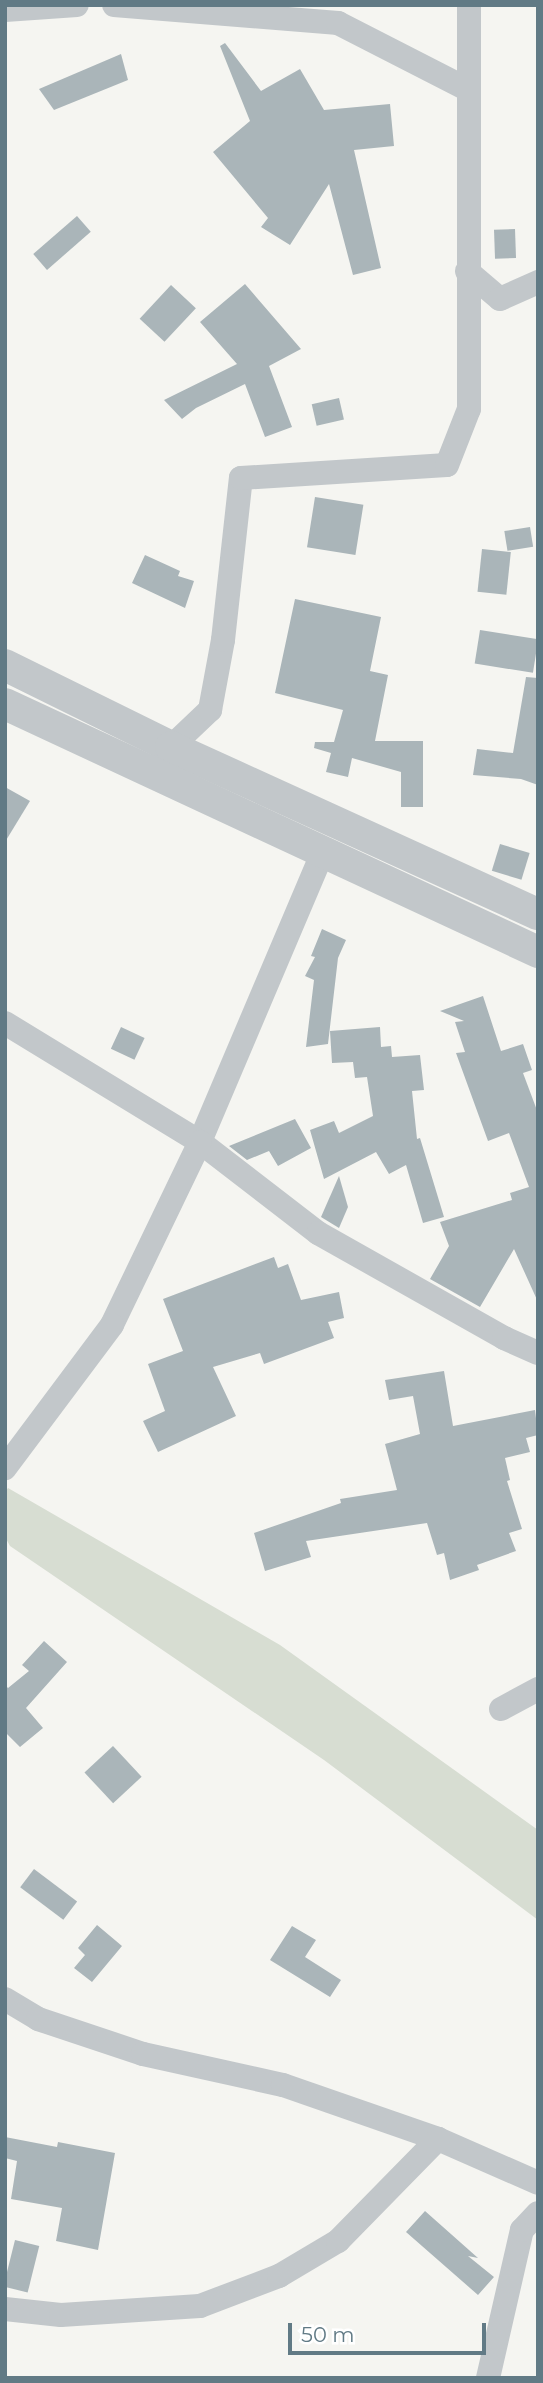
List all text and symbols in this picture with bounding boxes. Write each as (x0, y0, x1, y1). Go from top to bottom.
scale bar (291, 2310, 489, 2354)
text: 50 m (301, 2322, 355, 2347)

